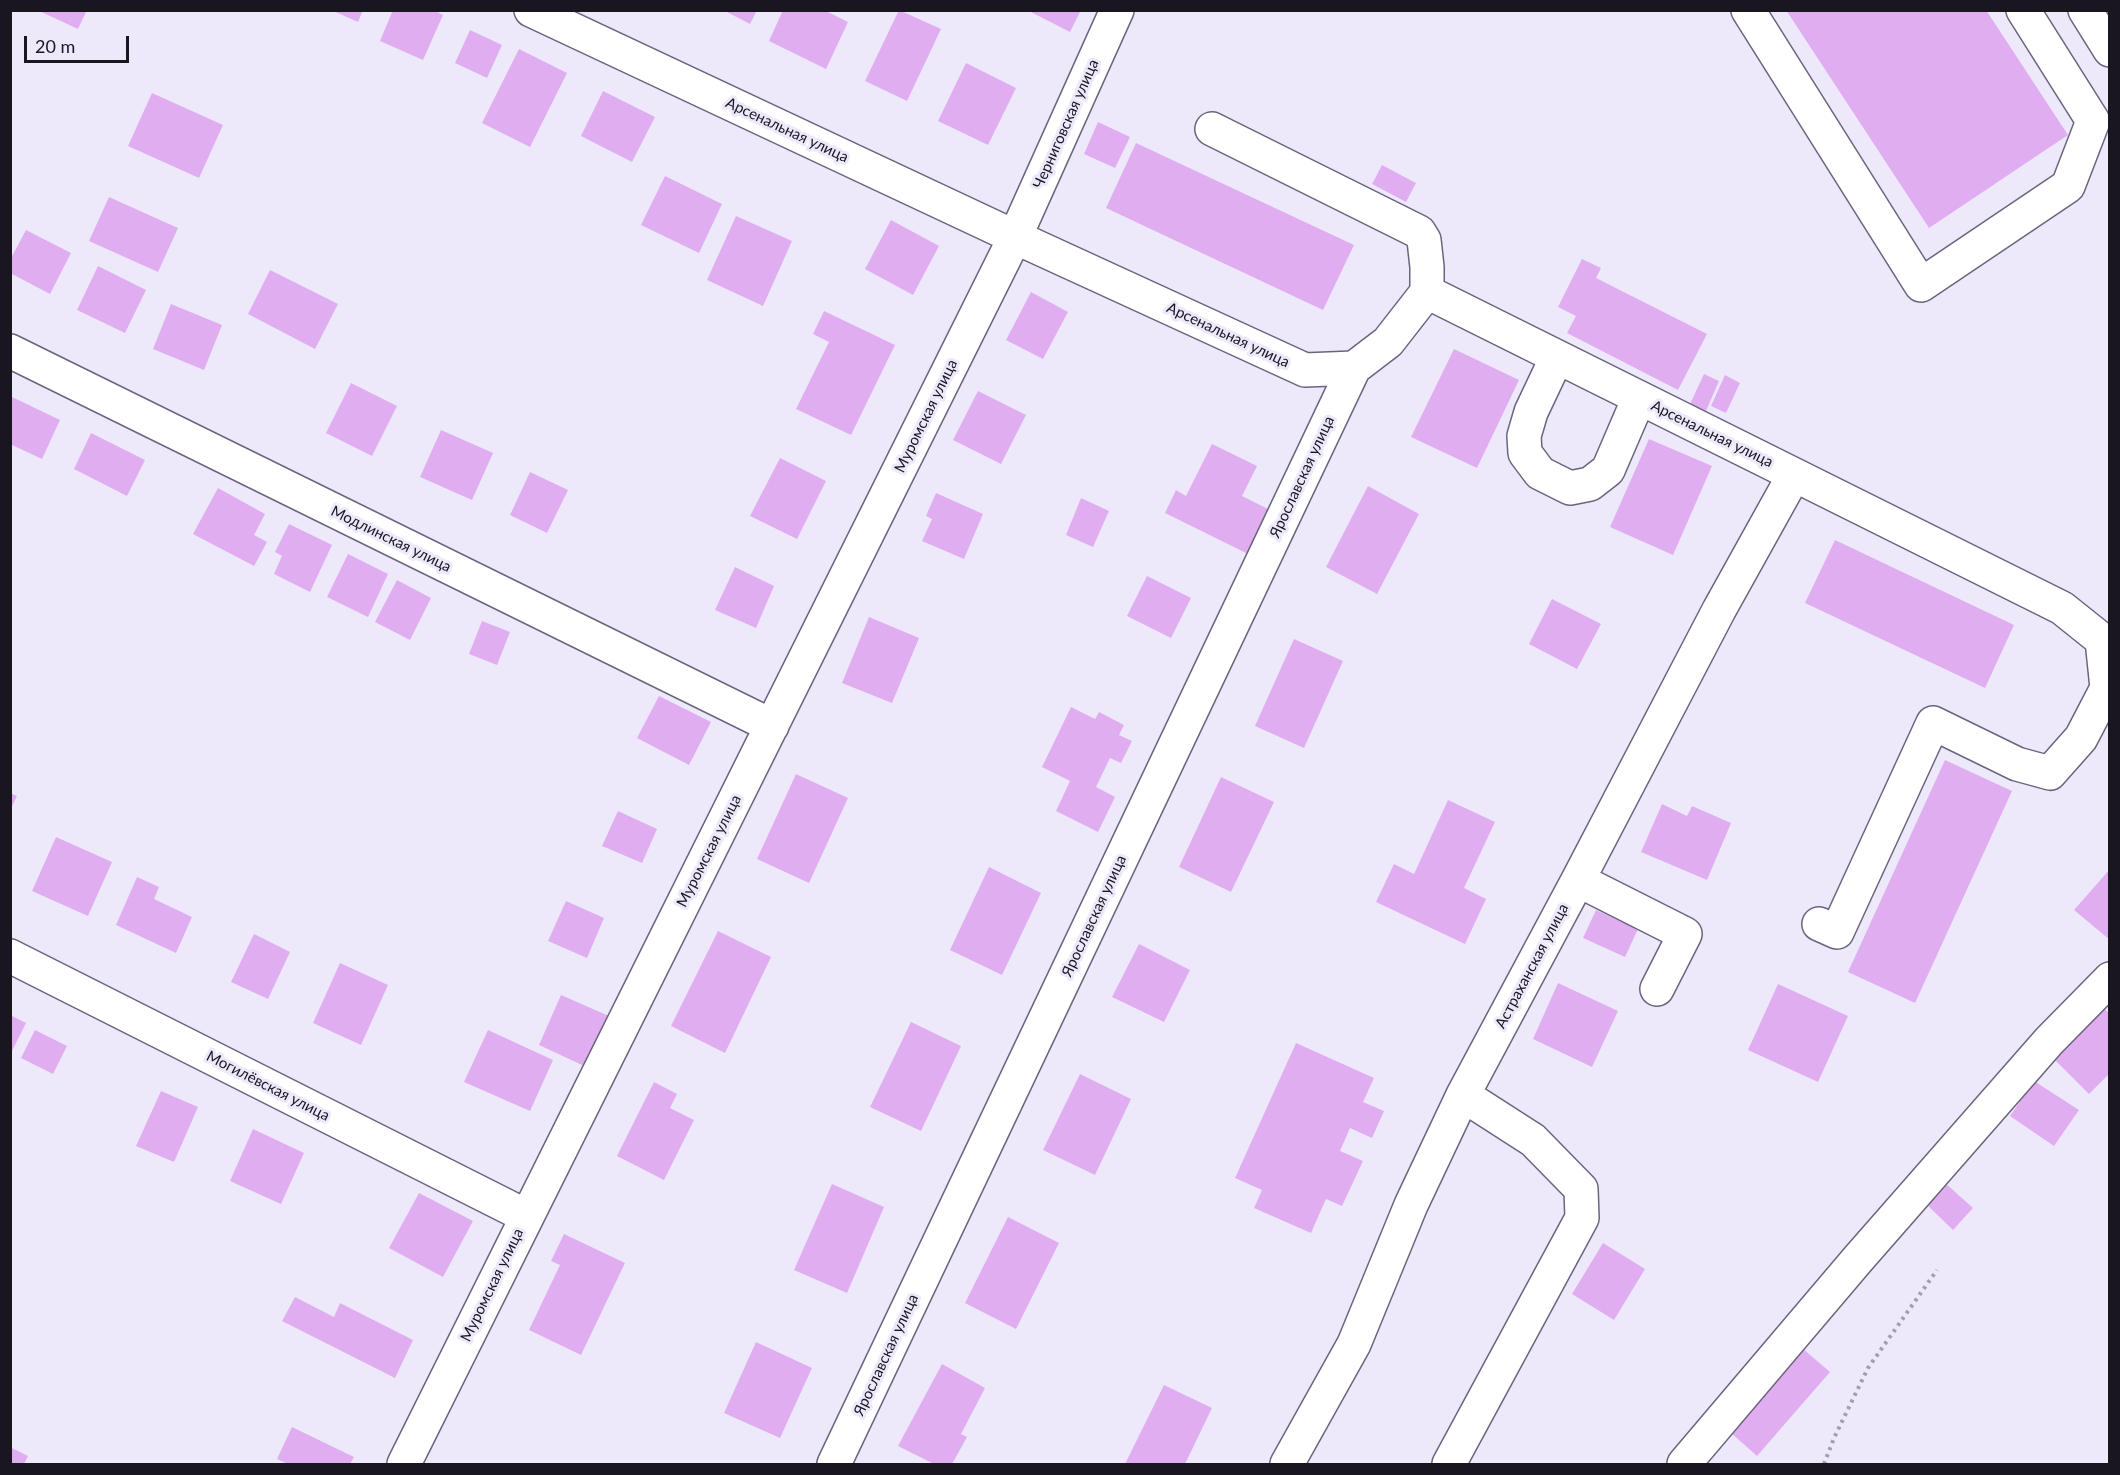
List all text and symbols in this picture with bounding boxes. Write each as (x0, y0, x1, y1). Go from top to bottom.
scale bar (27, 24, 132, 62)
text: 20 m (35, 35, 75, 57)
street label: Черниговская улица (1029, 57, 1103, 191)
street label: Арсенальная улица (723, 94, 851, 166)
street label: Арсенальная улица (1164, 299, 1292, 371)
street label: Муромская улица (891, 357, 961, 475)
street label: Арсенальная улица (1648, 397, 1776, 471)
street label: Ярославская улица (1266, 413, 1338, 541)
street label: Модлинская улица (328, 502, 454, 576)
street label: Муромская улица (673, 792, 745, 910)
street label: Ярославская улица (1058, 852, 1130, 980)
street label: Астраханская улица (1492, 901, 1572, 1031)
street label: Могилёвская улица (203, 1047, 333, 1125)
street label: Муромская улица (457, 1226, 527, 1344)
street label: Ярославская улица (850, 1291, 922, 1419)

